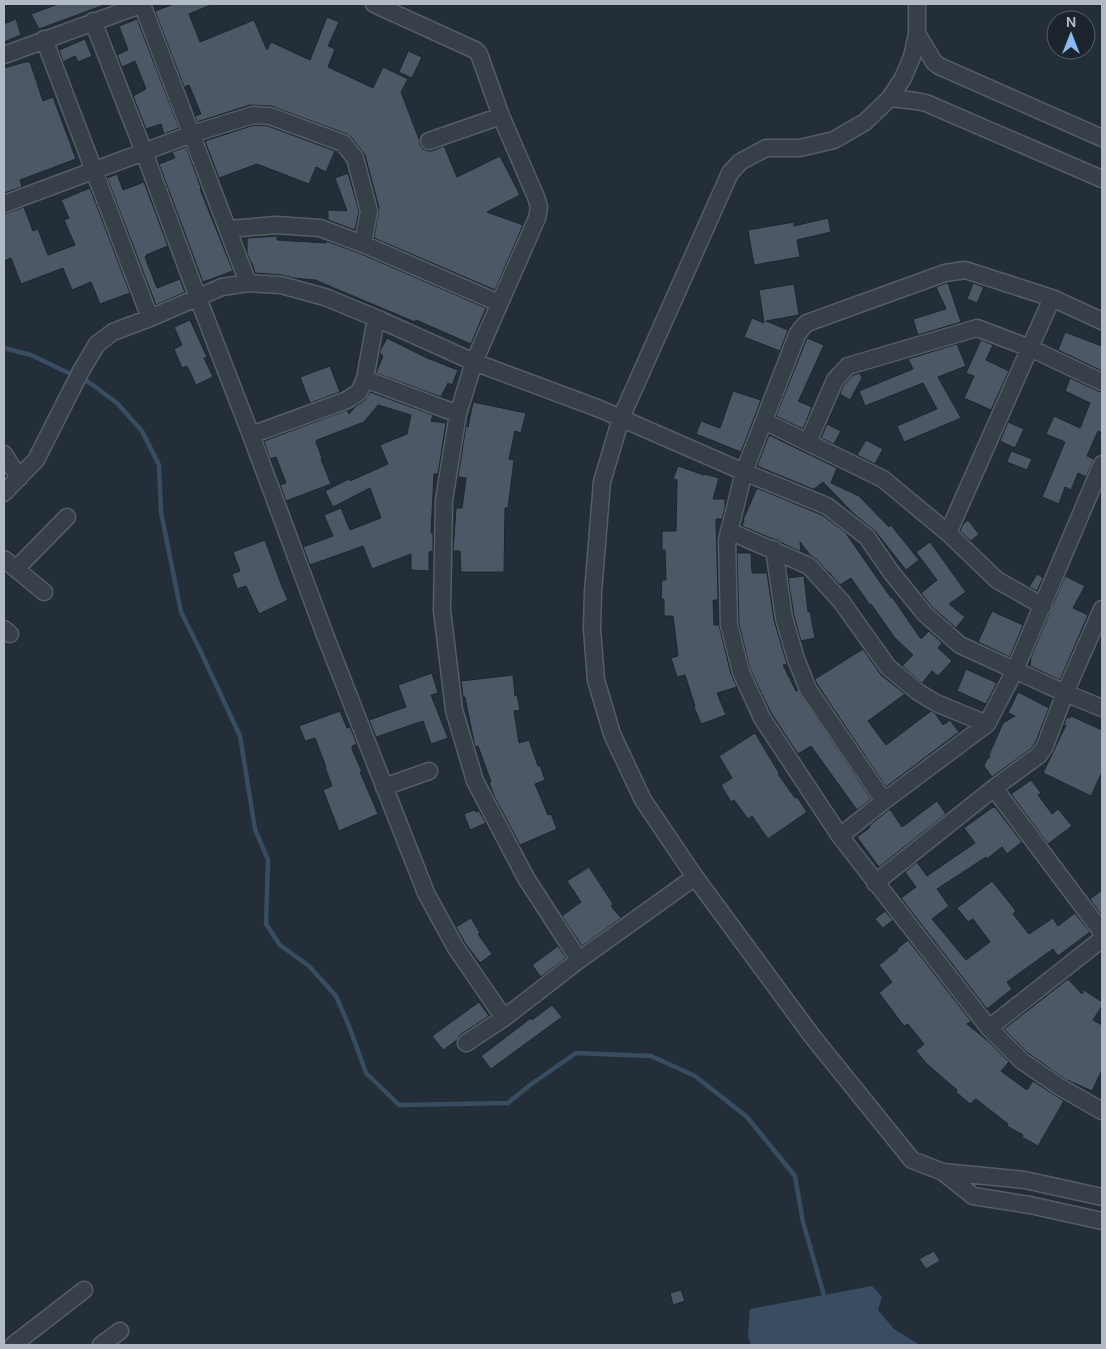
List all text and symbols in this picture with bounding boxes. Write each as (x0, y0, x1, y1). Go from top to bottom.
north arrow (1046, 10, 1096, 60)
text: N (1066, 13, 1076, 31)

